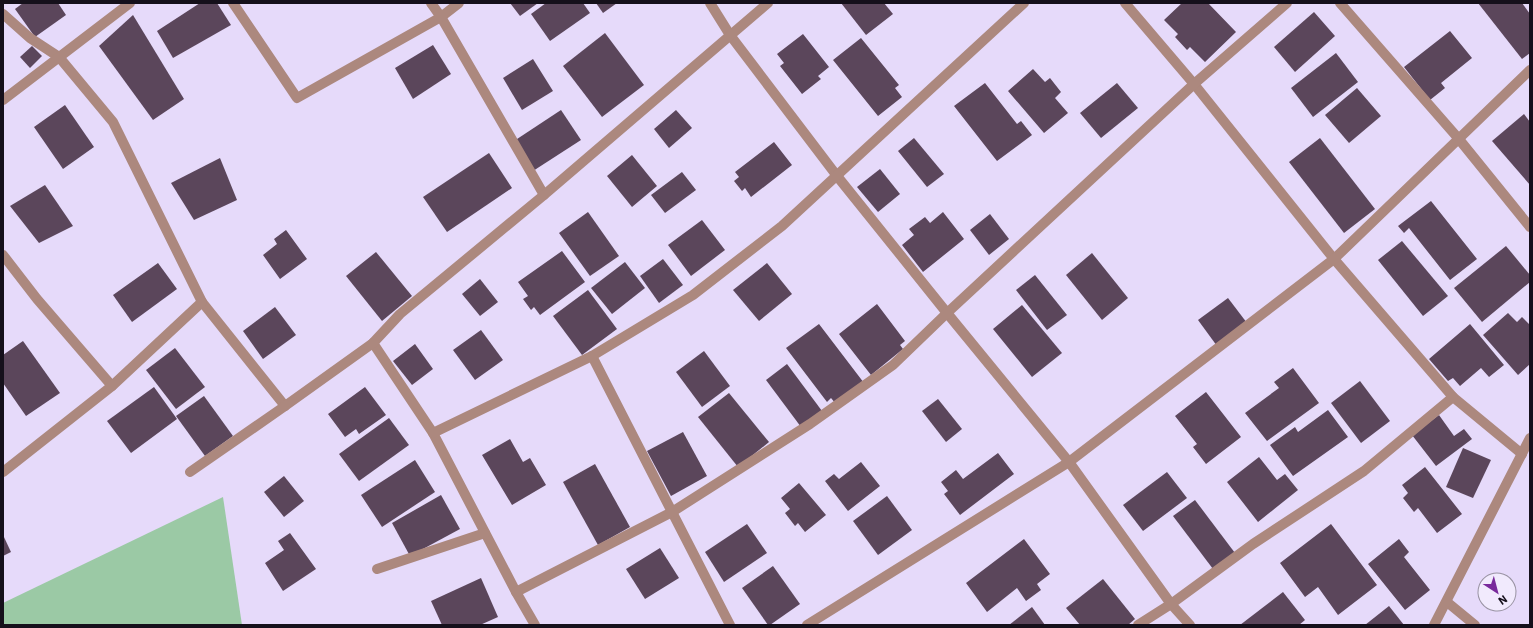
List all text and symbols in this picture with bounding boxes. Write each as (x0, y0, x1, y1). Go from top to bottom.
north arrow (1477, 572, 1517, 612)
text: N (1496, 592, 1510, 608)

